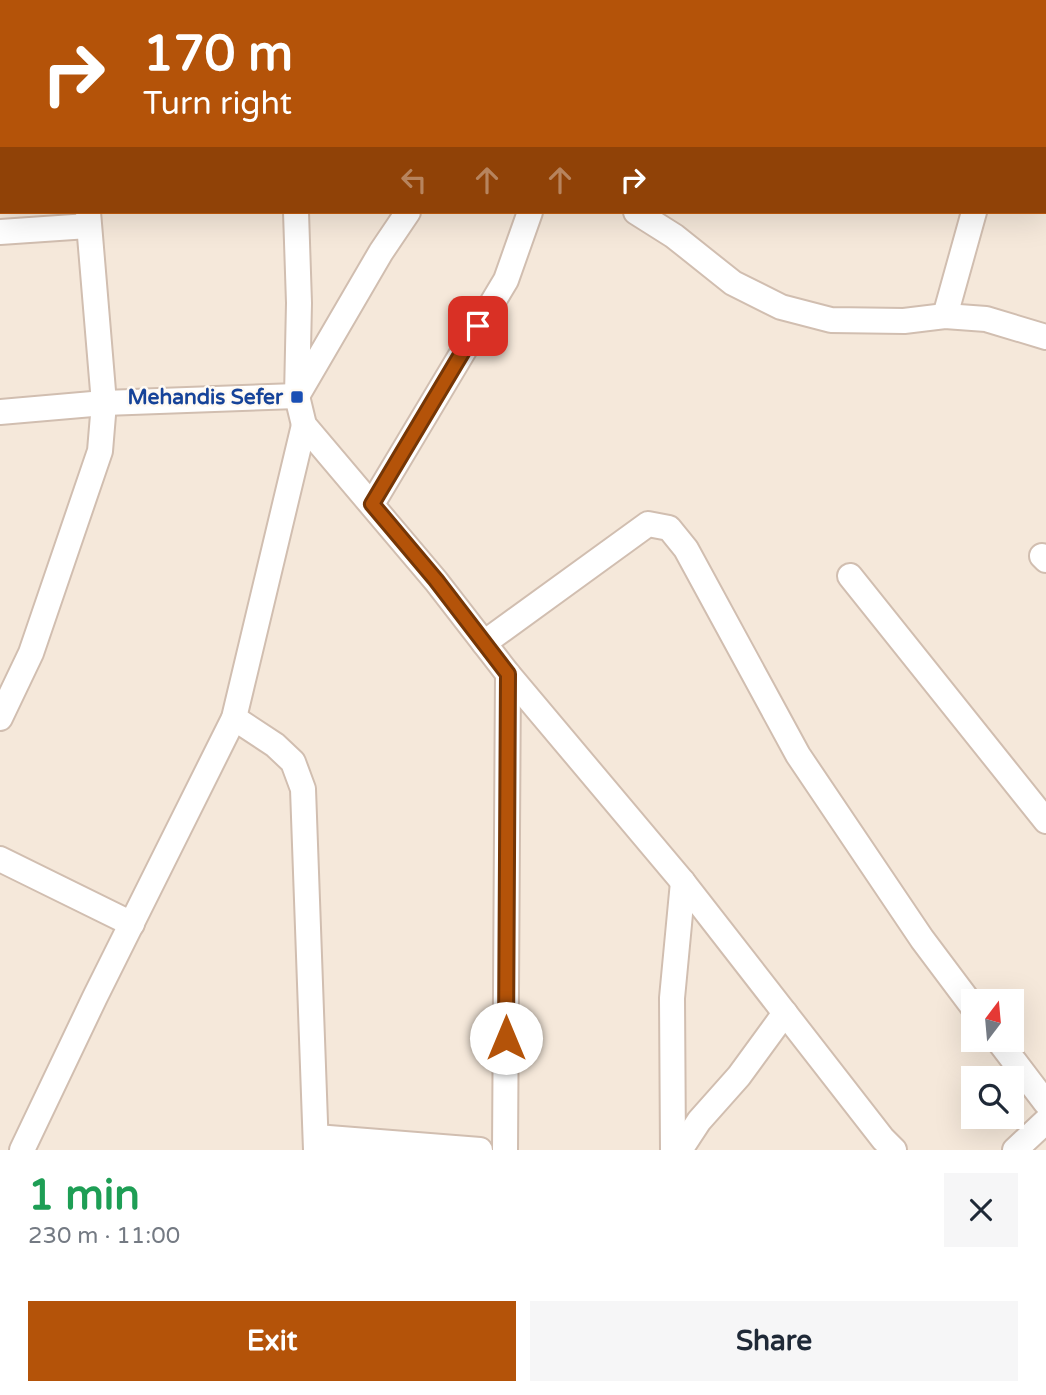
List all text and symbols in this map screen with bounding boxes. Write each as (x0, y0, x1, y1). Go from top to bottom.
text: 170 m (143, 25, 293, 84)
icon: right (28, 28, 119, 119)
text: Turn right (143, 85, 292, 123)
icon: left (395, 161, 433, 199)
icon: ahead (468, 161, 506, 199)
icon: ahead (541, 161, 579, 199)
icon: right (614, 161, 652, 199)
pin (448, 296, 508, 356)
icon: arrive (459, 307, 497, 345)
place label: Mehandis Sefer (128, 385, 284, 410)
marker: Mehandis Sefer (289, 389, 305, 405)
north arrow (961, 989, 1024, 1052)
map controls (961, 989, 1024, 1129)
position arrow (469, 1001, 543, 1075)
button: search (961, 1066, 1024, 1129)
text: 1 min (28, 1170, 140, 1221)
button: close (944, 1173, 1018, 1247)
text: 230 m · 11:00 (28, 1222, 180, 1250)
button: Exit (28, 1301, 516, 1381)
button: Share (530, 1301, 1018, 1381)

